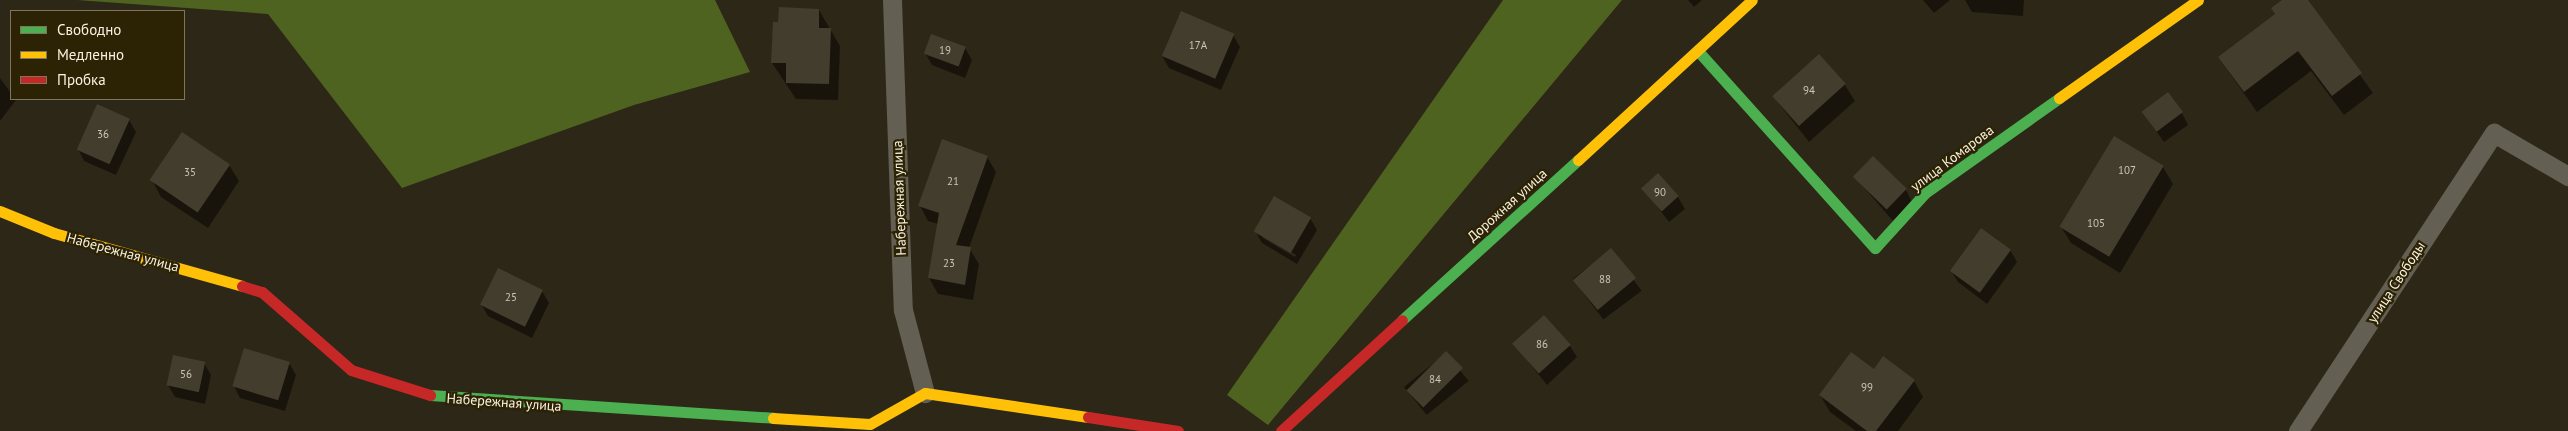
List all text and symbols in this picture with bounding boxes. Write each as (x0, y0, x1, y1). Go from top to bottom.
legend (10, 10, 185, 100)
text: Свободно (57, 20, 121, 39)
house number: 17А (1189, 38, 1207, 52)
house number: 19 (939, 43, 951, 57)
text: Медленно (57, 45, 124, 64)
text: Пробка (57, 70, 106, 89)
house number: 94 (1803, 83, 1815, 97)
street label: улица Комарова (1907, 121, 1997, 195)
house number: 36 (97, 127, 109, 141)
street label: Набережная улица (889, 140, 909, 256)
house number: 107 (2118, 163, 2136, 177)
house number: 35 (184, 165, 196, 179)
street label: Дорожная улица (1464, 165, 1550, 245)
house number: 21 (947, 174, 959, 188)
house number: 90 (1654, 185, 1666, 199)
house number: 105 (2087, 216, 2105, 230)
street label: Набережная улица (65, 229, 181, 275)
street label: улица Свободы (2363, 238, 2429, 326)
house number: 23 (943, 256, 955, 270)
house number: 88 (1599, 272, 1611, 286)
house number: 25 (505, 290, 517, 304)
house number: 86 (1536, 337, 1548, 351)
house number: 56 (180, 367, 192, 381)
house number: 84 (1429, 372, 1441, 386)
house number: 99 (1861, 380, 1873, 394)
street label: Набережная улица (446, 390, 562, 414)

